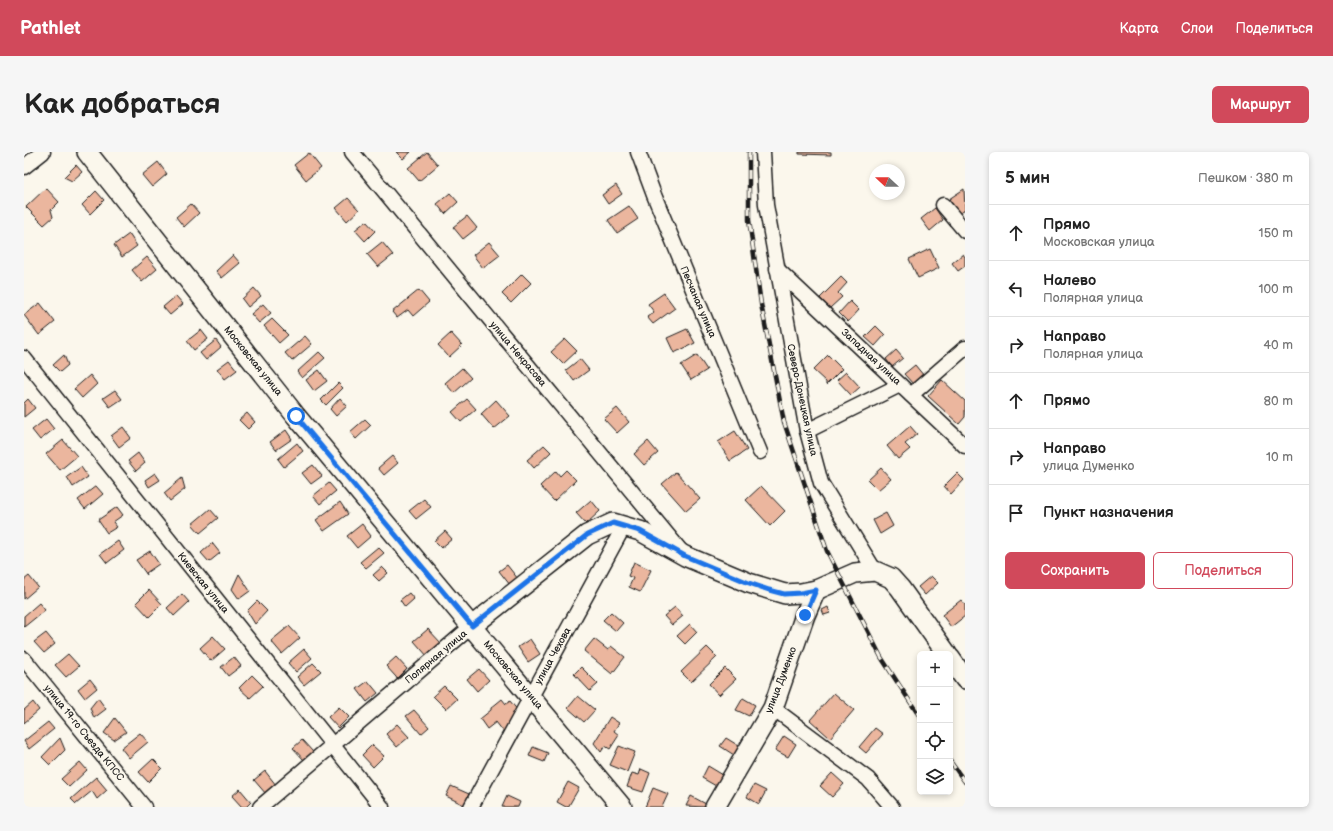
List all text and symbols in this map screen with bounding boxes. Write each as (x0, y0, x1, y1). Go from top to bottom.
text: Pathlet (20, 17, 81, 40)
text: Карта (1119, 20, 1159, 37)
text: Слои (1181, 20, 1213, 37)
text: Поделиться (1235, 20, 1313, 37)
button: Маршрут (1212, 86, 1309, 123)
text: Как добраться (24, 88, 221, 121)
north arrow (869, 164, 905, 200)
text: 5 мин (1005, 168, 1050, 188)
text: Пешком · 380 m (1198, 170, 1293, 186)
text: Прямо (1043, 215, 1090, 234)
icon: ahead (1005, 222, 1027, 244)
text: 150 m (1259, 225, 1293, 241)
text: Московская улица (1043, 234, 1155, 250)
street label: Песчаная улица (678, 264, 719, 340)
text: Налево (1043, 271, 1096, 290)
icon: left (1005, 278, 1027, 300)
text: 100 m (1258, 281, 1293, 297)
text: Полярная улица (1043, 290, 1143, 306)
street label: улица Некрасова (487, 319, 549, 389)
street label: Московская улица (221, 324, 285, 398)
street label: Западная улица (839, 326, 903, 388)
text: Направо (1043, 327, 1106, 346)
icon: right (1005, 334, 1027, 356)
text: 40 m (1263, 337, 1293, 353)
street label: Северо-Донецкая улица (784, 343, 820, 457)
text: Полярная улица (1043, 346, 1143, 362)
icon: ahead (1005, 390, 1027, 412)
text: Прямо (1043, 391, 1090, 410)
text: 80 m (1264, 393, 1293, 409)
route start (287, 407, 305, 425)
text: Направо (1043, 439, 1106, 458)
icon: right (1005, 446, 1027, 468)
text: 10 m (1266, 449, 1293, 465)
text: улица Думенко (1043, 458, 1134, 474)
icon: arrive (1005, 502, 1027, 524)
text: Пункт назначения (1043, 503, 1174, 522)
street label: Киевская улица (175, 550, 231, 616)
button: Сохранить (1005, 552, 1145, 589)
button: Поделиться (1153, 552, 1293, 589)
route end (796, 606, 814, 624)
street label: улица Чехова (532, 625, 574, 687)
street label: Полярная улица (403, 628, 469, 686)
street label: Московская улица (481, 638, 545, 712)
street label: улица Думенко (763, 645, 799, 715)
map controls (917, 651, 953, 795)
button: + (917, 651, 953, 687)
street label: улица 19-го Съезда КПСС (42, 683, 127, 784)
button: − (917, 687, 953, 723)
button: locate (917, 723, 953, 759)
button: layers (917, 759, 953, 795)

